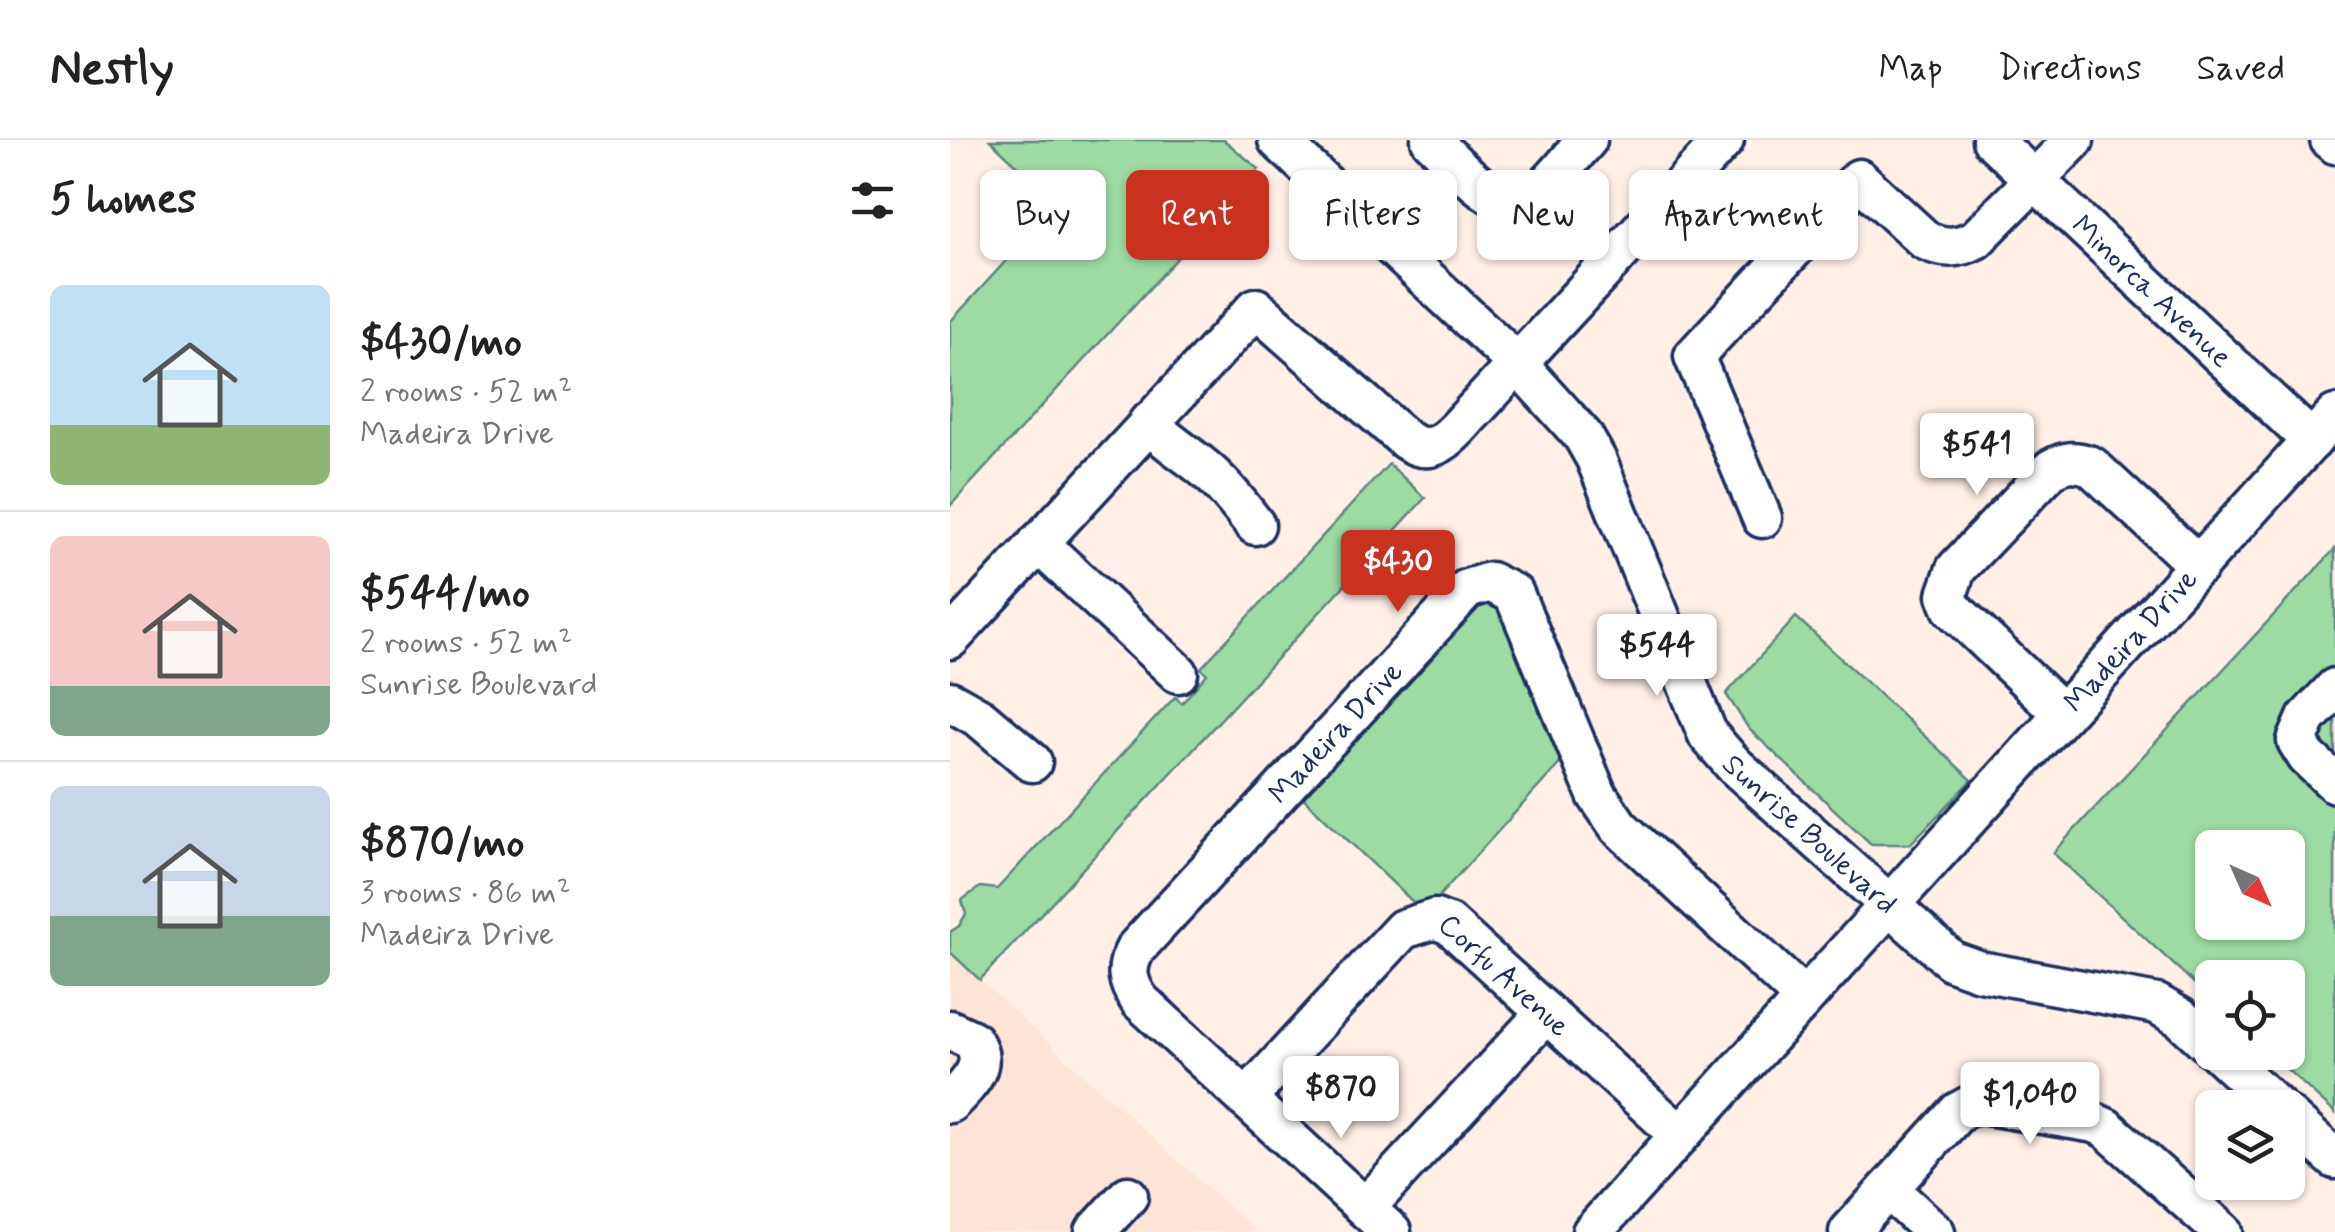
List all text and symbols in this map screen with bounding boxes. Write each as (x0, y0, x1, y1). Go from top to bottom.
text: Nestly (50, 38, 174, 101)
text: Map (1879, 46, 1943, 92)
text: Directions (1998, 46, 2142, 92)
text: Saved (2197, 46, 2285, 92)
chip: Buy (980, 170, 1106, 260)
chip: Rent (1126, 170, 1269, 260)
chip: Filters (1289, 170, 1457, 260)
chip: New (1477, 170, 1609, 260)
chip: Apartment (1629, 170, 1858, 260)
text: 5 homes (50, 173, 196, 228)
icon: filters (845, 173, 900, 228)
street label: Minorca Avenue (2063, 207, 2240, 377)
text: $430/mo (360, 316, 522, 371)
icon: home (130, 325, 250, 445)
text: 2 rooms · 52 m² (360, 371, 572, 413)
text: Madeira Drive (360, 413, 554, 455)
pin: $541 (1918, 413, 2036, 498)
text: $541 (1942, 424, 2012, 466)
pin: $430 (1339, 530, 1457, 615)
text: $430 (1363, 541, 1433, 583)
street label: Madeira Drive (2056, 561, 2207, 721)
text: $544/mo (360, 567, 530, 622)
icon: home (130, 576, 250, 696)
pin: $544 (1598, 614, 1716, 699)
text: 2 rooms · 52 m² (360, 622, 572, 664)
text: $544 (1619, 625, 1695, 667)
street label: Madeira Drive (1260, 653, 1412, 813)
text: Sunrise Boulevard (360, 664, 597, 706)
street label: Sunrise Boulevard (1713, 747, 1905, 924)
text: $870/mo (360, 817, 524, 872)
icon: home (130, 826, 250, 946)
north arrow (2195, 830, 2305, 940)
map controls (2195, 830, 2305, 1200)
text: 3 rooms · 86 m² (360, 872, 571, 914)
street label: Corfu Avenue (1429, 906, 1578, 1046)
text: Madeira Drive (360, 914, 554, 956)
button: locate (2195, 960, 2305, 1070)
pin: $870 (1282, 1056, 1400, 1141)
pin: $1,040 (1949, 1062, 2111, 1147)
text: $870 (1305, 1067, 1377, 1109)
text: $1,040 (1982, 1073, 2078, 1115)
button: layers (2195, 1090, 2305, 1200)

